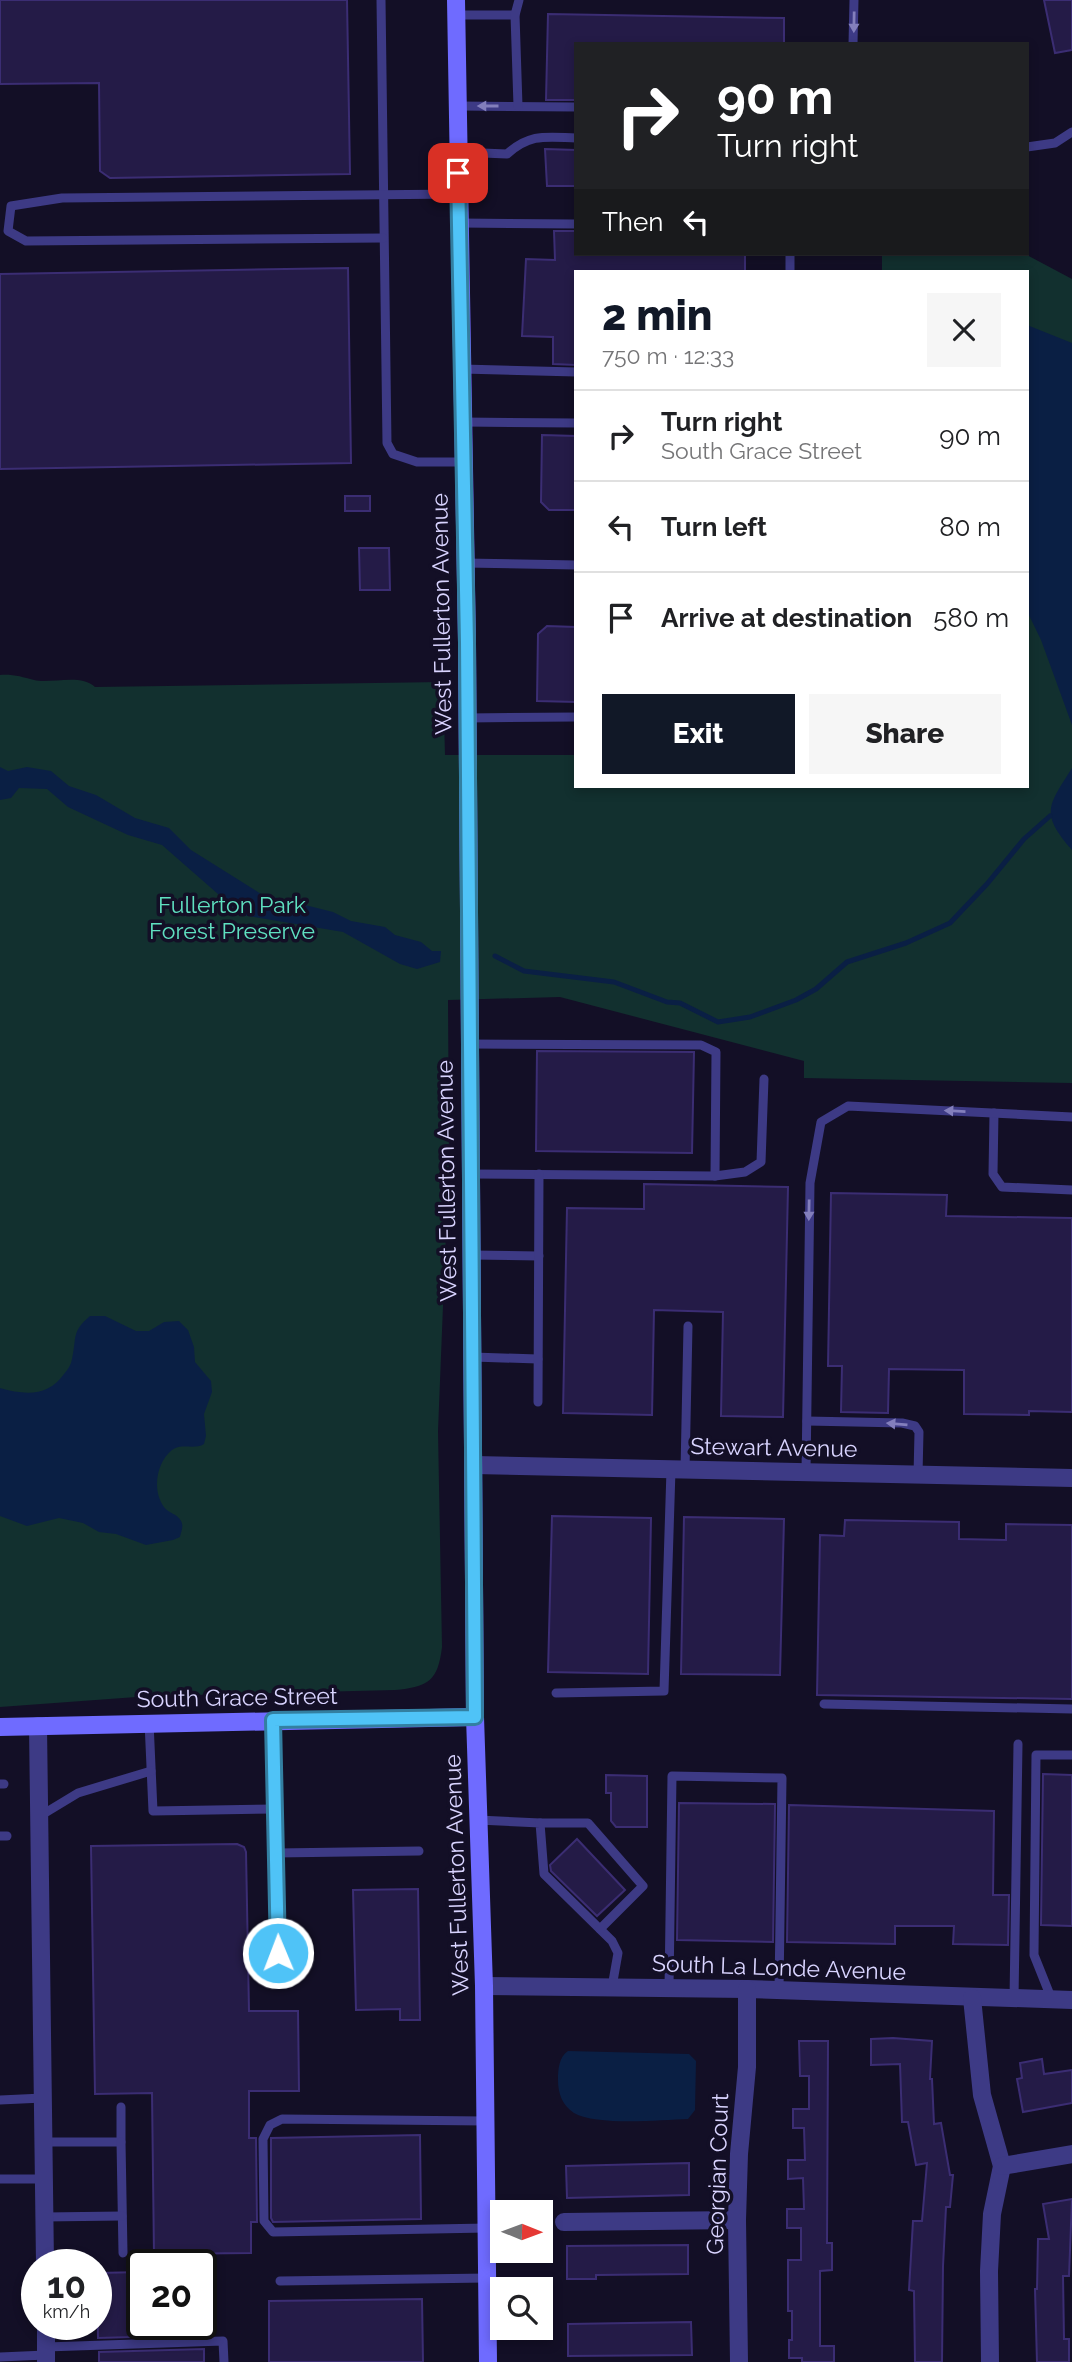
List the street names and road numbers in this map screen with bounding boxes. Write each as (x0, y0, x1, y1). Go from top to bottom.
street label: West Fullerton Avenue (425, 493, 457, 735)
street label: West Fullerton Avenue (430, 1060, 462, 1302)
street label: Stewart Avenue (690, 1432, 858, 1462)
street label: South Grace Street (136, 1682, 338, 1712)
street label: West Fullerton Avenue (438, 1754, 474, 1996)
street label: South La Londe Avenue (652, 1949, 906, 1985)
street label: Georgian Court (701, 2093, 733, 2255)

